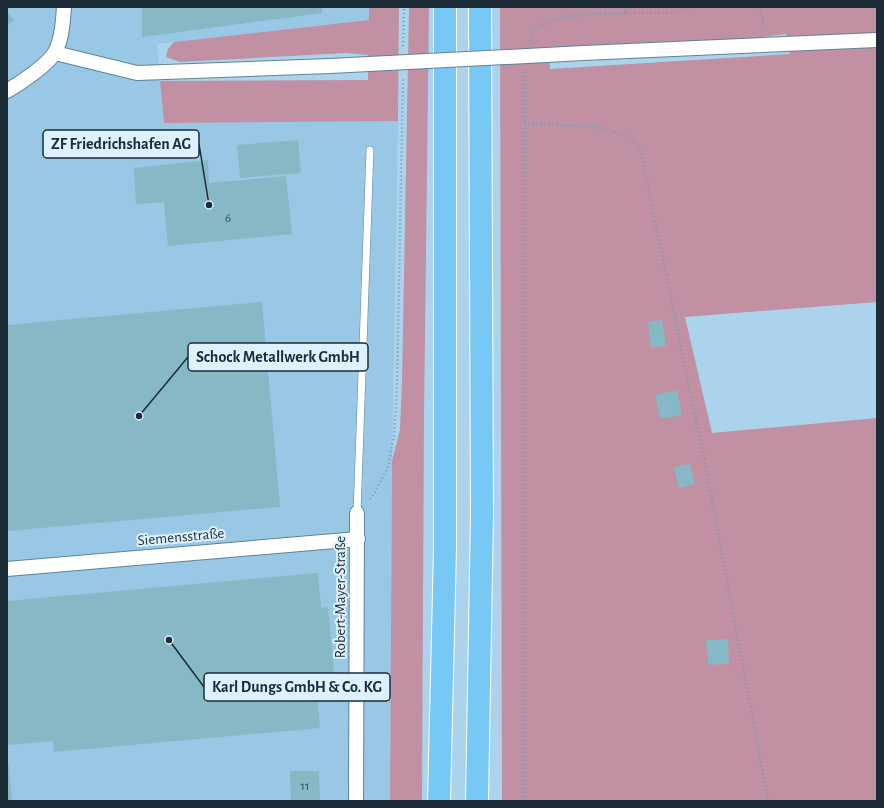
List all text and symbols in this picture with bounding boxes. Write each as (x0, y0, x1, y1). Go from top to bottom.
callout: ZF Friedrichshafen AG (43, 130, 199, 158)
text: ZF Friedrichshafen AG (51, 136, 191, 152)
house number: 6 (225, 212, 231, 225)
callout: Schock Metallwerk GmbH (188, 343, 368, 371)
text: Schock Metallwerk GmbH (196, 349, 360, 365)
street label: Siemensstraße (137, 526, 225, 548)
street label: Robert-Mayer-Straße (333, 536, 348, 658)
callout: Karl Dungs GmbH & Co. KG (204, 673, 390, 701)
text: Karl Dungs GmbH & Co. KG (212, 679, 382, 695)
house number: 11 (301, 780, 309, 793)

